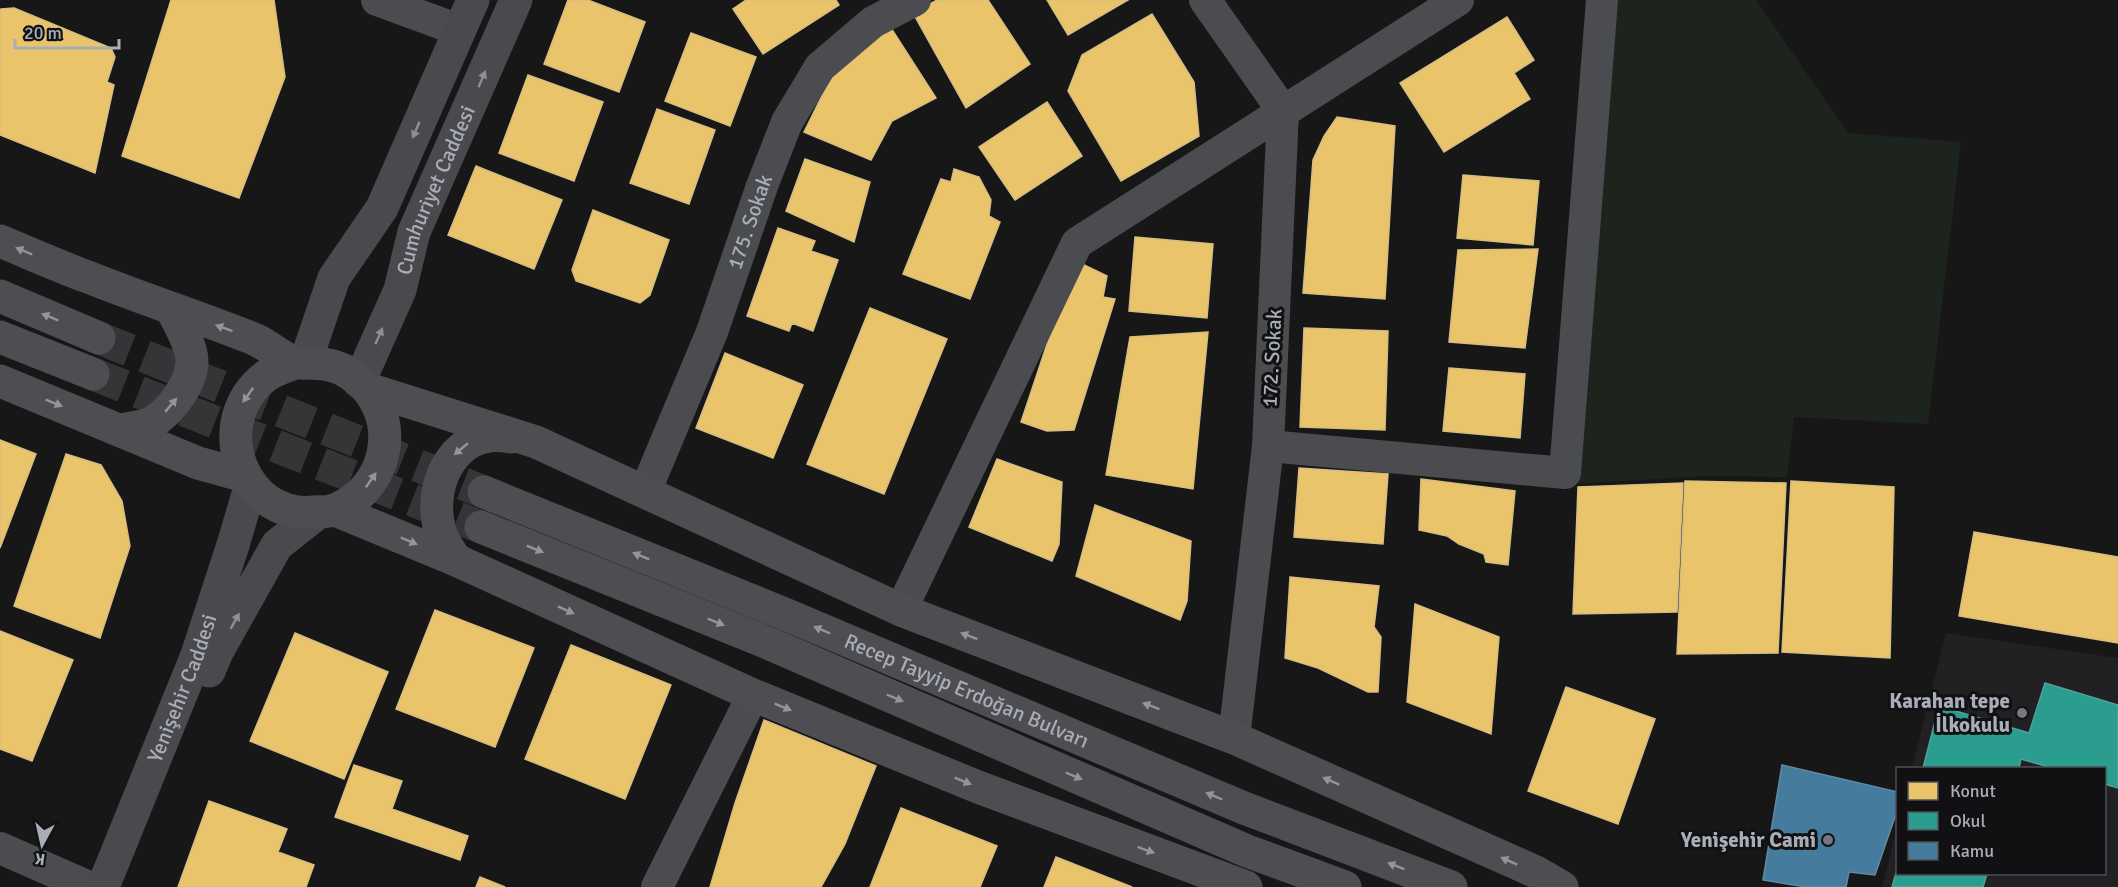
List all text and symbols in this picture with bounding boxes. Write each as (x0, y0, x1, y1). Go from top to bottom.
scale bar (15, 12, 118, 50)
text: 20 m (24, 22, 62, 44)
one-way arrow (477, 71, 486, 88)
street label: Cumhuriyet Caddesi (391, 102, 481, 277)
one-way arrow (411, 122, 420, 139)
street label: 175. Sokak (721, 170, 778, 273)
one-way arrow (15, 246, 33, 255)
street label: 172. Sokak (1256, 308, 1288, 408)
one-way arrow (40, 312, 58, 322)
one-way arrow (215, 323, 233, 332)
one-way arrow (375, 327, 384, 344)
one-way arrow (242, 387, 254, 403)
one-way arrow (164, 398, 177, 413)
one-way arrow (45, 399, 63, 408)
one-way arrow (453, 443, 469, 456)
one-way arrow (365, 472, 377, 488)
one-way arrow (400, 537, 418, 546)
one-way arrow (526, 545, 544, 554)
one-way arrow (632, 551, 650, 561)
one-way arrow (558, 606, 575, 615)
street label: Yenişehir Caddesi (142, 611, 222, 766)
one-way arrow (229, 612, 239, 629)
one-way arrow (707, 618, 725, 627)
one-way arrow (813, 625, 831, 634)
street label: Recep Tayyip Erdoğan Bulvarı (840, 628, 1093, 754)
one-way arrow (960, 631, 978, 641)
place label: Karahan tepe İlkokulu (1889, 688, 2010, 738)
one-way arrow (887, 693, 905, 703)
one-way arrow (1142, 701, 1160, 711)
one-way arrow (774, 703, 792, 712)
marker: Karahan tepe İlkokulu (2015, 706, 2029, 720)
legend (1896, 767, 2106, 875)
one-way arrow (1066, 771, 1084, 781)
one-way arrow (955, 776, 973, 786)
one-way arrow (1322, 776, 1340, 786)
text: Konut (1950, 780, 1996, 802)
one-way arrow (1206, 791, 1223, 800)
text: Okul (1950, 810, 1986, 832)
north arrow (12, 815, 72, 875)
place label: Yenişehir Cami (1680, 827, 1816, 853)
marker: Yenişehir Cami (1821, 833, 1835, 847)
text: Kamu (1950, 840, 1994, 862)
one-way arrow (1137, 845, 1155, 855)
text: K (34, 848, 46, 869)
one-way arrow (1501, 856, 1518, 865)
one-way arrow (1387, 861, 1405, 870)

